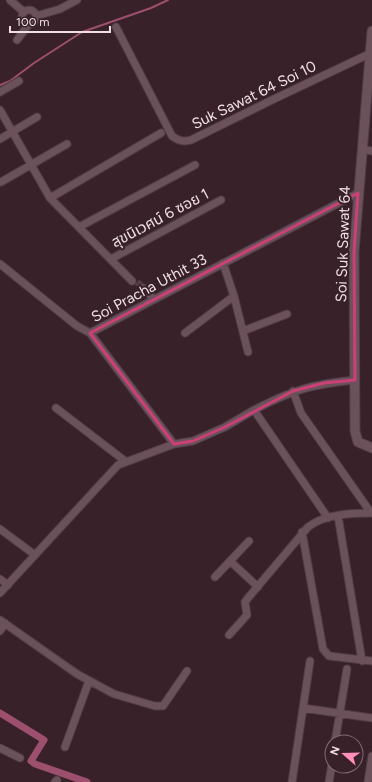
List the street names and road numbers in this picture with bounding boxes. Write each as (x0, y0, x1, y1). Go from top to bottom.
street label: Suk Sawat 64 Soi 10 (189, 57, 319, 133)
street label: สุขนิเวศน์ 6 ซอย 1 (108, 185, 212, 251)
street label: Soi Suk Sawat 64 (332, 185, 354, 303)
street label: Soi Pracha Uthit 33 (88, 250, 210, 326)

